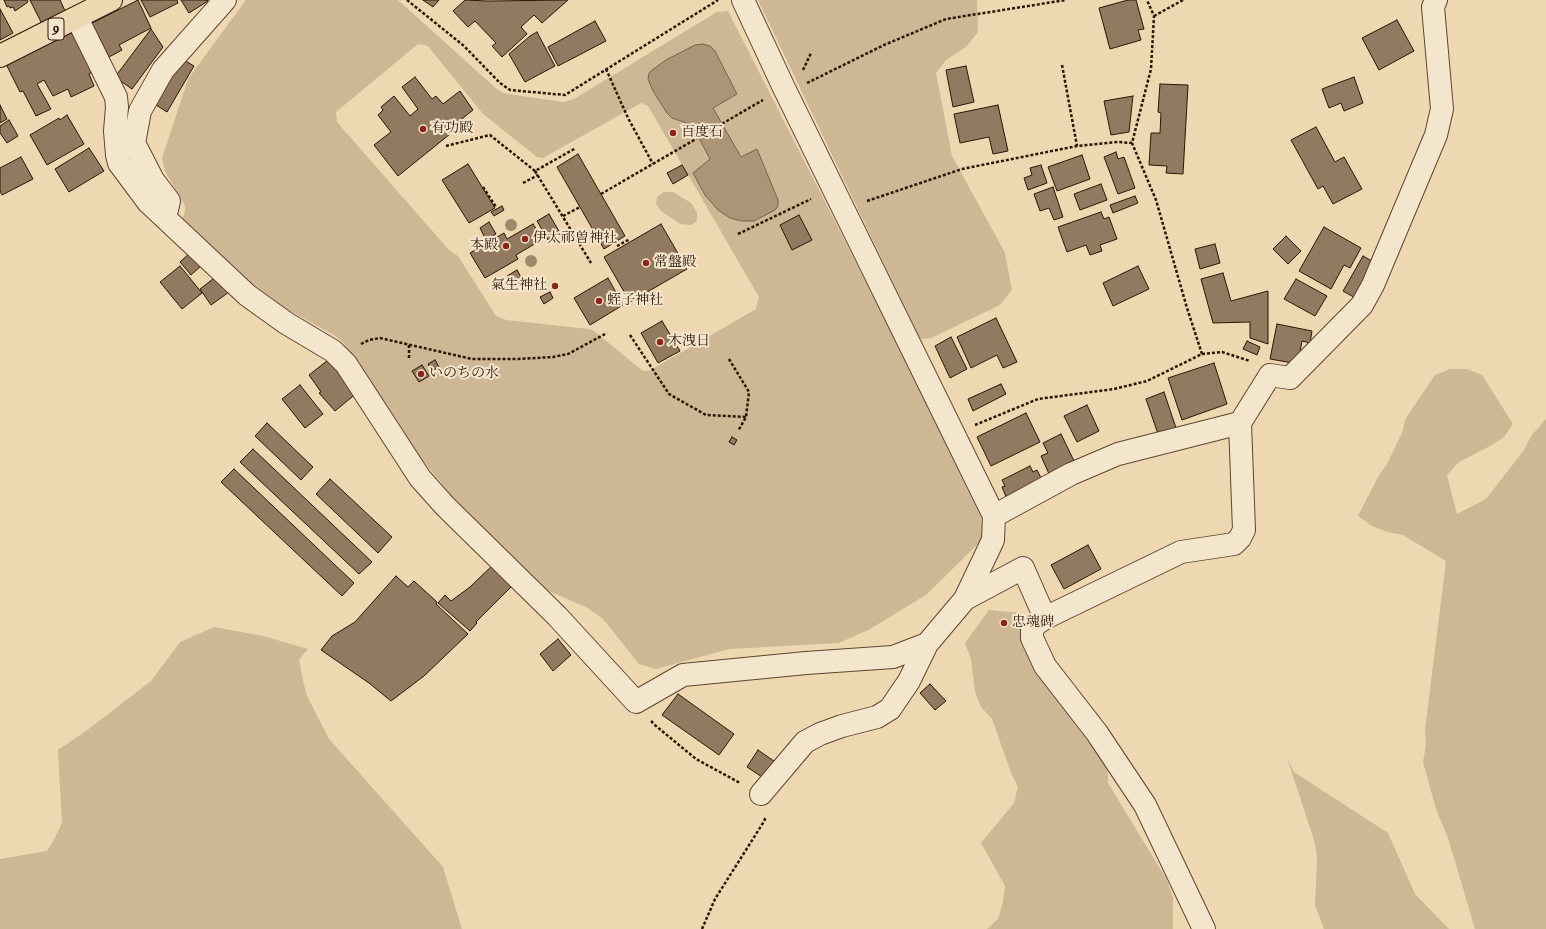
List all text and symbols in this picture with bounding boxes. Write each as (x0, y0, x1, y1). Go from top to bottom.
road number: 9 (48, 18, 64, 40)
place label: 有功殿 (431, 121, 473, 137)
marker: 有功殿 (418, 124, 428, 134)
place label: 百度石 (681, 125, 723, 141)
marker: 百度石 (668, 128, 678, 138)
place label: 伊太祁曽神社 (533, 231, 617, 247)
marker: 伊太祁曽神社 (520, 234, 530, 244)
place label: 本殿 (470, 238, 498, 254)
marker: 本殿 (501, 241, 511, 251)
place label: 常盤殿 (654, 255, 696, 271)
marker: 常盤殿 (641, 258, 651, 268)
place label: 氣生神社 (491, 278, 547, 294)
marker: 氣生神社 (550, 281, 560, 291)
place label: 蛭子神社 (607, 293, 663, 309)
marker: 蛭子神社 (594, 296, 604, 306)
place label: 木洩日 (668, 334, 710, 350)
marker: 木洩日 (655, 337, 665, 347)
place label: いのちの水 (429, 366, 499, 382)
marker: いのちの水 (416, 369, 426, 379)
place label: 忠魂碑 (1012, 615, 1054, 631)
marker: 忠魂碑 (999, 618, 1009, 628)

